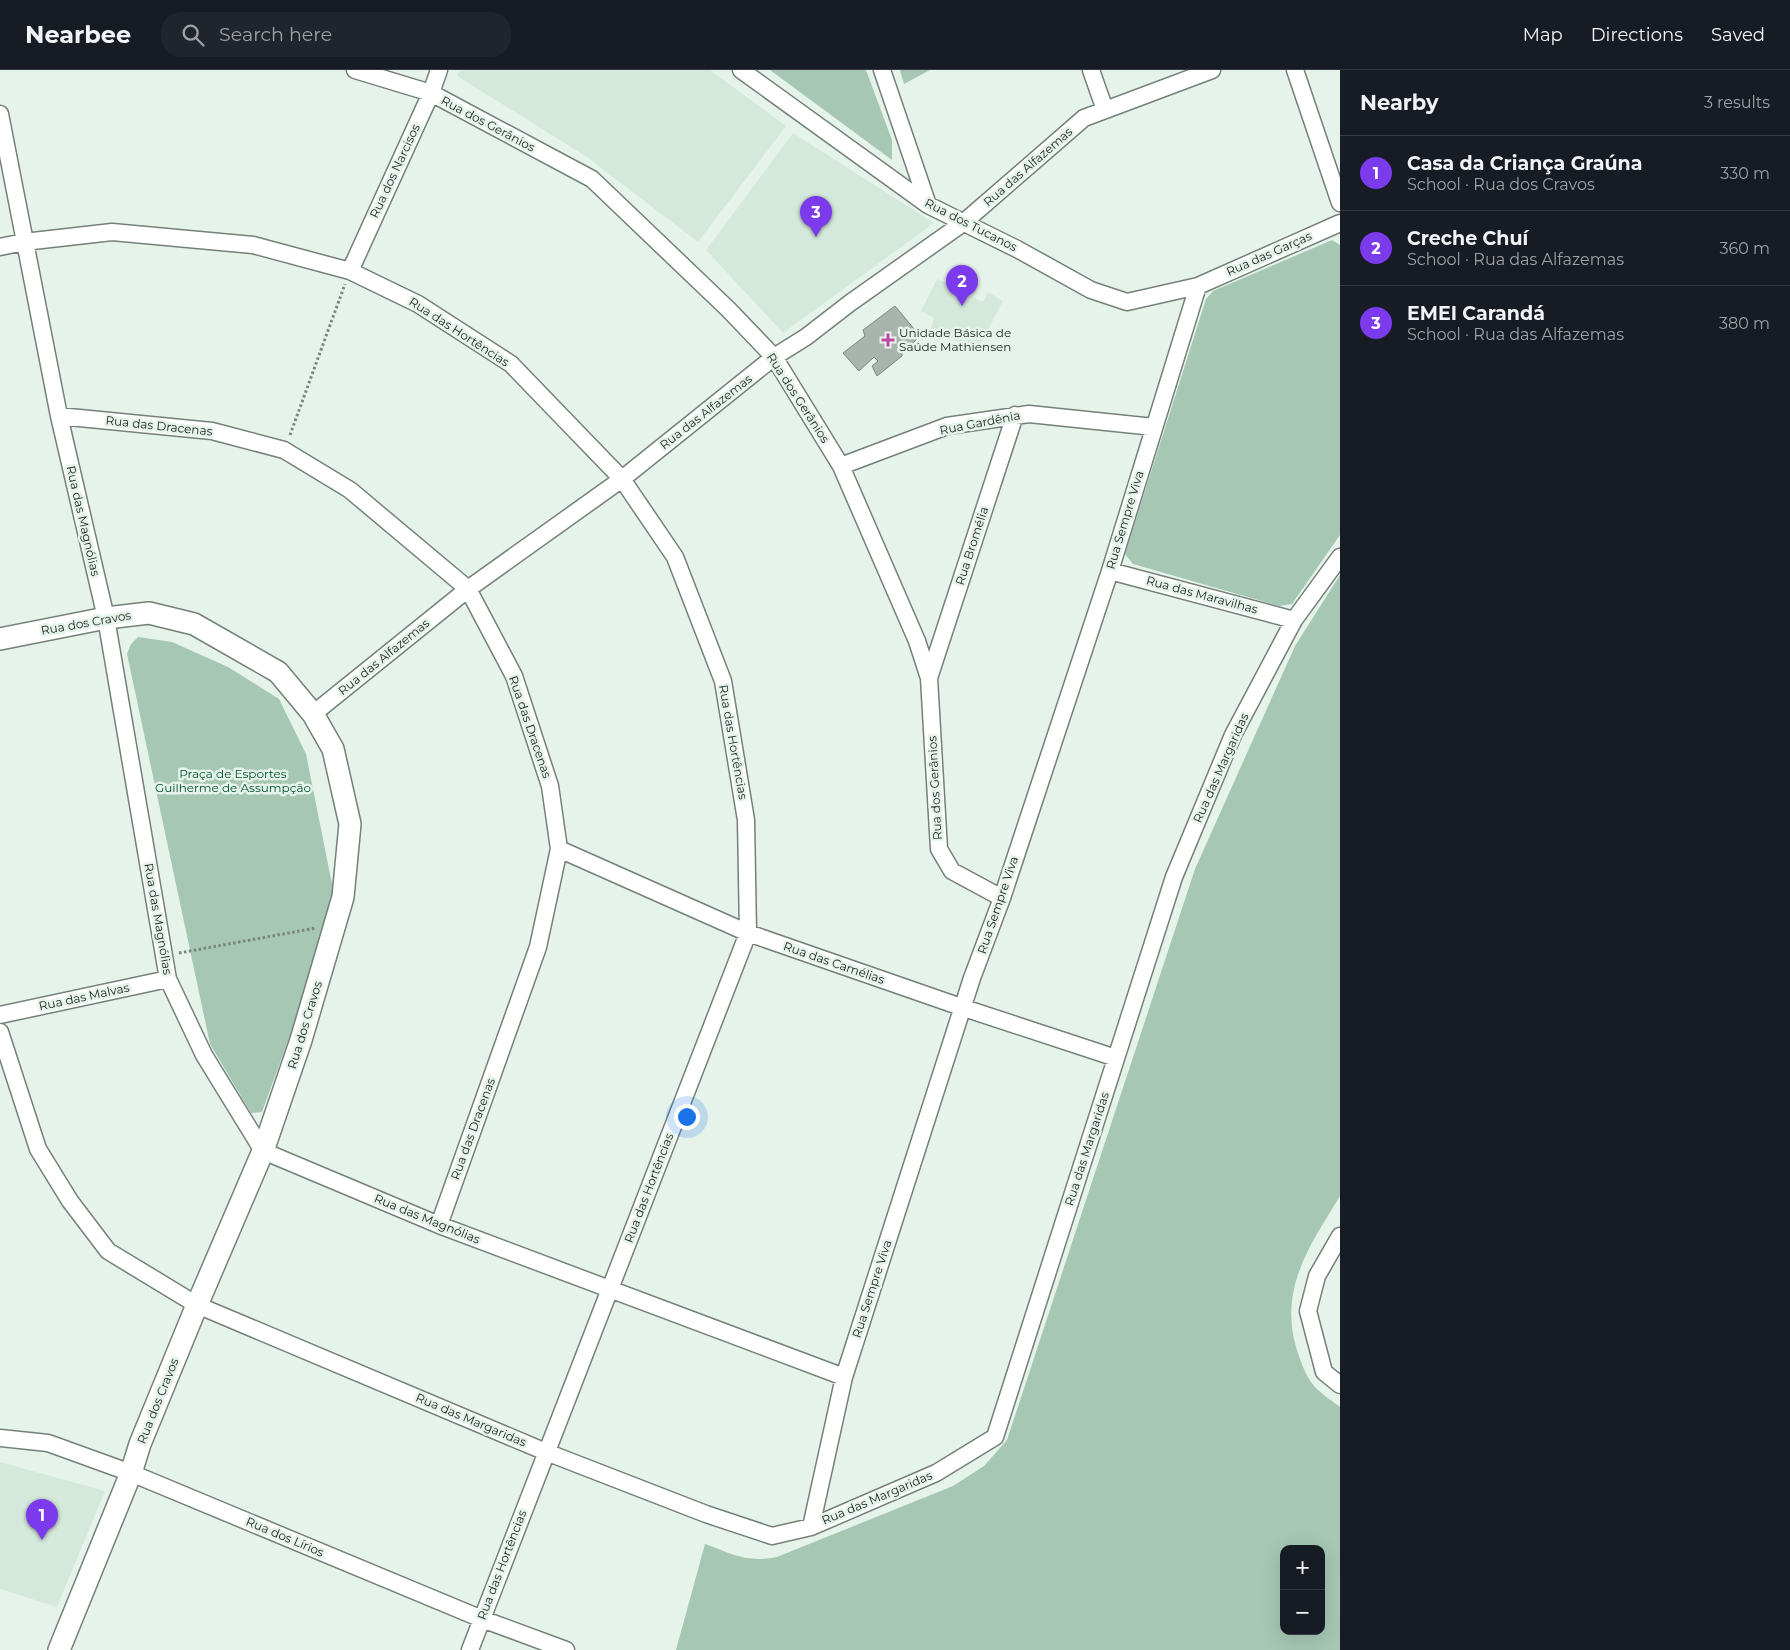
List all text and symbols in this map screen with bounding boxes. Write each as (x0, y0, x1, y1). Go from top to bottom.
search box (161, 12, 511, 57)
text: Nearbee (25, 20, 131, 49)
icon: search (179, 21, 207, 49)
text: Search here (219, 23, 332, 46)
text: Map (1523, 24, 1563, 46)
text: Directions (1591, 24, 1683, 46)
text: Saved (1711, 24, 1765, 46)
text: Nearby (1360, 90, 1439, 115)
street label: Rua dos Gerânios (439, 92, 538, 155)
text: 3 results (1704, 93, 1770, 112)
street label: Rua dos Narcisos (366, 121, 423, 220)
street label: Rua das Alfazemas (980, 124, 1075, 209)
text: Casa da Criança Graúna (1407, 152, 1642, 175)
text: 1 (1373, 164, 1379, 183)
text: 330 m (1720, 164, 1770, 183)
text: School · Rua dos Cravos (1407, 175, 1595, 194)
street label: Rua dos Tucanos (922, 195, 1020, 254)
pin: 3 (800, 196, 832, 237)
text: Creche Chuí (1407, 227, 1528, 250)
street label: Rua das Garças (1224, 228, 1314, 279)
text: 2 (1371, 239, 1381, 258)
text: 360 m (1719, 239, 1770, 258)
text: School · Rua das Alfazemas (1407, 250, 1624, 269)
pin: 2 (946, 265, 978, 306)
street label: Rua das Hortências (406, 294, 512, 370)
text: EMEI Carandá (1407, 302, 1545, 325)
text: 3 (1371, 314, 1381, 333)
text: 380 m (1719, 314, 1770, 333)
place label: Unidade Básica de Saúde Mathiensen (899, 325, 1011, 354)
text: School · Rua das Alfazemas (1407, 325, 1624, 344)
marker: Unidade Básica de Saúde Mathiensen (881, 333, 895, 347)
street label: Rua dos Gerânios (764, 350, 833, 446)
street label: Rua das Alfazemas (657, 371, 755, 452)
street label: Rua Gardênia (938, 407, 1021, 438)
street label: Rua das Dracenas (105, 412, 213, 439)
street label: Rua das Magnólias (63, 464, 104, 578)
street label: Rua Sempre Viva (1102, 469, 1147, 571)
street label: Rua Bromélia (952, 505, 991, 587)
street label: Rua das Maravilhas (1145, 572, 1260, 617)
street label: Rua dos Cravos (40, 607, 132, 638)
street label: Rua das Alfazemas (335, 615, 432, 698)
street label: Rua das Dracenas (506, 674, 555, 780)
street label: Rua das Hortências (716, 683, 751, 801)
street label: Rua das Margaridas (1190, 710, 1252, 825)
street label: Rua dos Gerânios (924, 735, 945, 840)
park label: Praça de Esportes Guilherme de Assumpção (155, 766, 311, 795)
street label: Rua Sempre Viva (974, 854, 1021, 956)
street label: Rua das Magnólias (141, 862, 176, 976)
street label: Rua das Camélias (782, 938, 887, 987)
street label: Rua dos Cravos (284, 979, 325, 1071)
street label: Rua das Malvas (37, 980, 131, 1013)
street label: Rua das Dracenas (447, 1076, 498, 1182)
street label: Rua das Margaridas (1061, 1090, 1112, 1208)
your location (674, 1104, 700, 1130)
street label: Rua das Hortências (621, 1131, 676, 1245)
street label: Rua das Magnólias (372, 1190, 482, 1247)
street label: Rua Sempre Viva (849, 1238, 894, 1340)
street label: Rua dos Cravos (134, 1356, 182, 1446)
street label: Rua das Margaridas (414, 1389, 529, 1450)
street label: Rua das Margaridas (819, 1467, 934, 1528)
pin: 1 (26, 1499, 58, 1540)
street label: Rua das Hortências (474, 1508, 529, 1622)
street label: Rua dos Lírios (244, 1513, 327, 1560)
map controls (1280, 1545, 1325, 1635)
button: + (1280, 1545, 1325, 1590)
button: − (1280, 1590, 1325, 1635)

